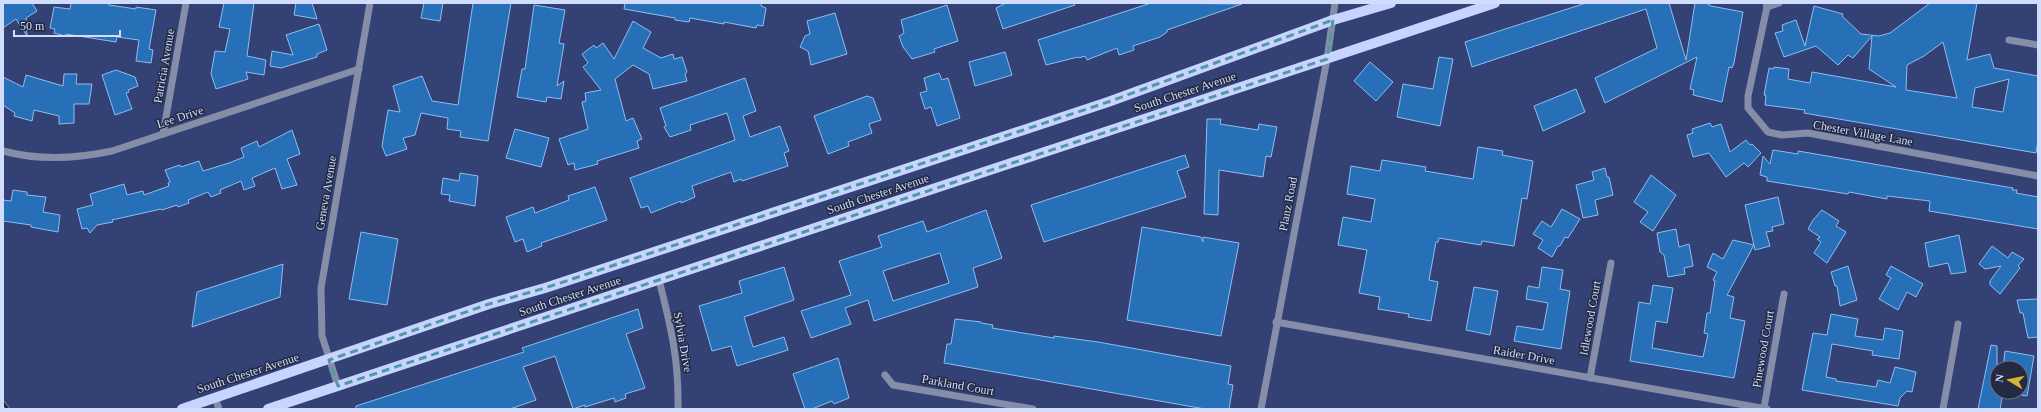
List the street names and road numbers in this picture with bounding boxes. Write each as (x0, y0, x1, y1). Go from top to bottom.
street label: Patricia Avenue (151, 28, 177, 104)
street label: South Chester Avenue (1132, 69, 1238, 115)
street label: Lee Drive (155, 103, 205, 131)
street label: Chester Village Lane (1812, 117, 1914, 149)
street label: Geneva Avenue (313, 155, 339, 231)
street label: South Chester Avenue (825, 171, 931, 217)
street label: Planz Road (1276, 176, 1300, 232)
street label: South Chester Avenue (517, 273, 623, 319)
street label: Idlewood Court (1577, 279, 1604, 356)
street label: Pinewood Court (1749, 309, 1777, 389)
street label: Sylvia Drive (671, 311, 695, 373)
street label: Raider Drive (1492, 343, 1556, 367)
street label: South Chester Avenue (195, 350, 301, 396)
street label: Parkland Court (921, 372, 996, 398)

